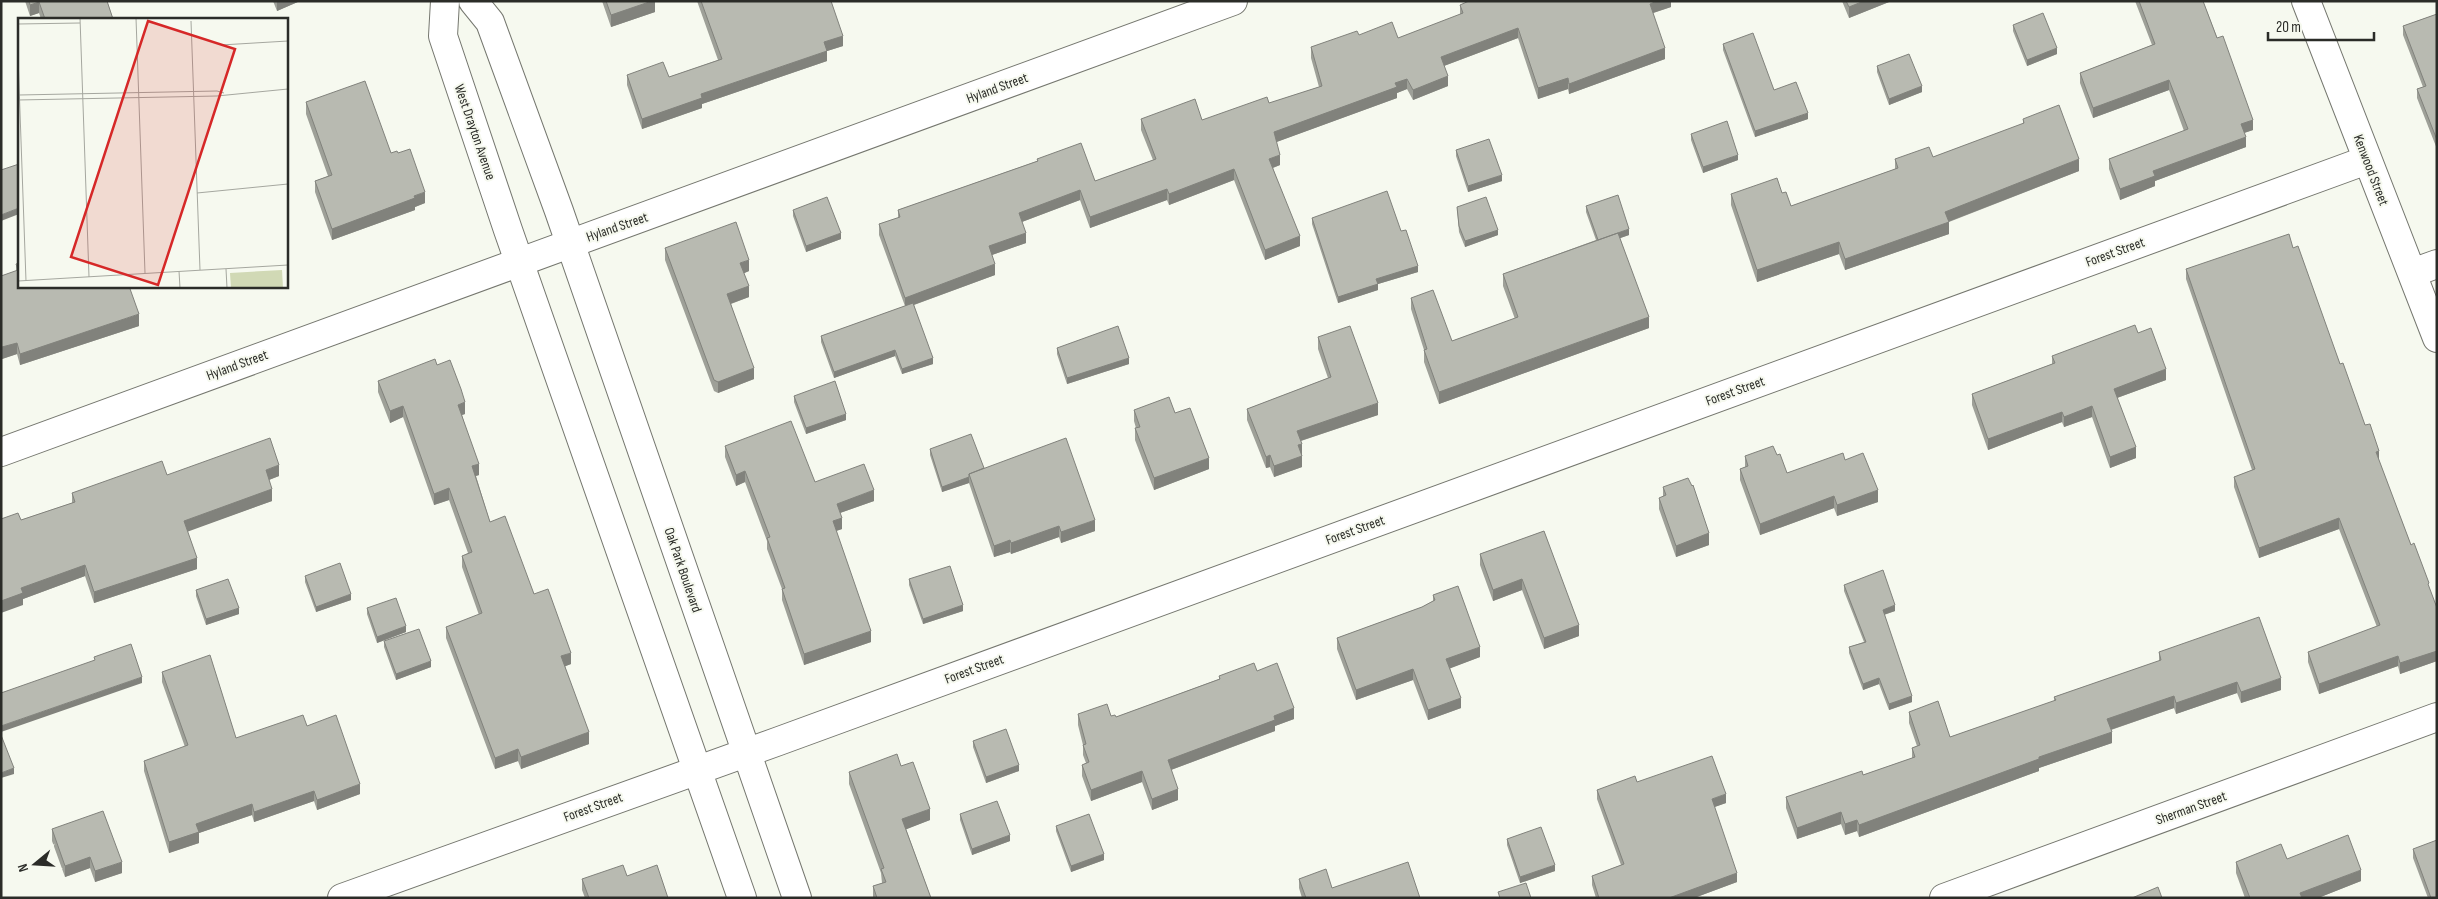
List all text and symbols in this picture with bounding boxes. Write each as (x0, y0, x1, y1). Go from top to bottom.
scale bar (2268, 10, 2374, 42)
inset map (18, 18, 288, 288)
text: 20 m (2276, 18, 2301, 37)
street label: Hyland Street (964, 69, 1030, 107)
street label: West Drayton Avenue (451, 82, 499, 182)
street label: Kenwood Street (2350, 132, 2392, 208)
street label: Hyland Street (584, 209, 650, 245)
street label: Forest Street (2083, 234, 2147, 270)
street label: Hyland Street (204, 346, 270, 384)
street label: Forest Street (1703, 373, 1767, 409)
street label: Forest Street (1323, 512, 1387, 548)
street label: Oak Park Boulevard (661, 525, 706, 615)
street label: Forest Street (942, 651, 1006, 687)
street label: Sherman Street (2153, 787, 2229, 829)
street label: Forest Street (561, 789, 625, 825)
north arrow (10, 839, 60, 889)
text: N (14, 862, 32, 874)

